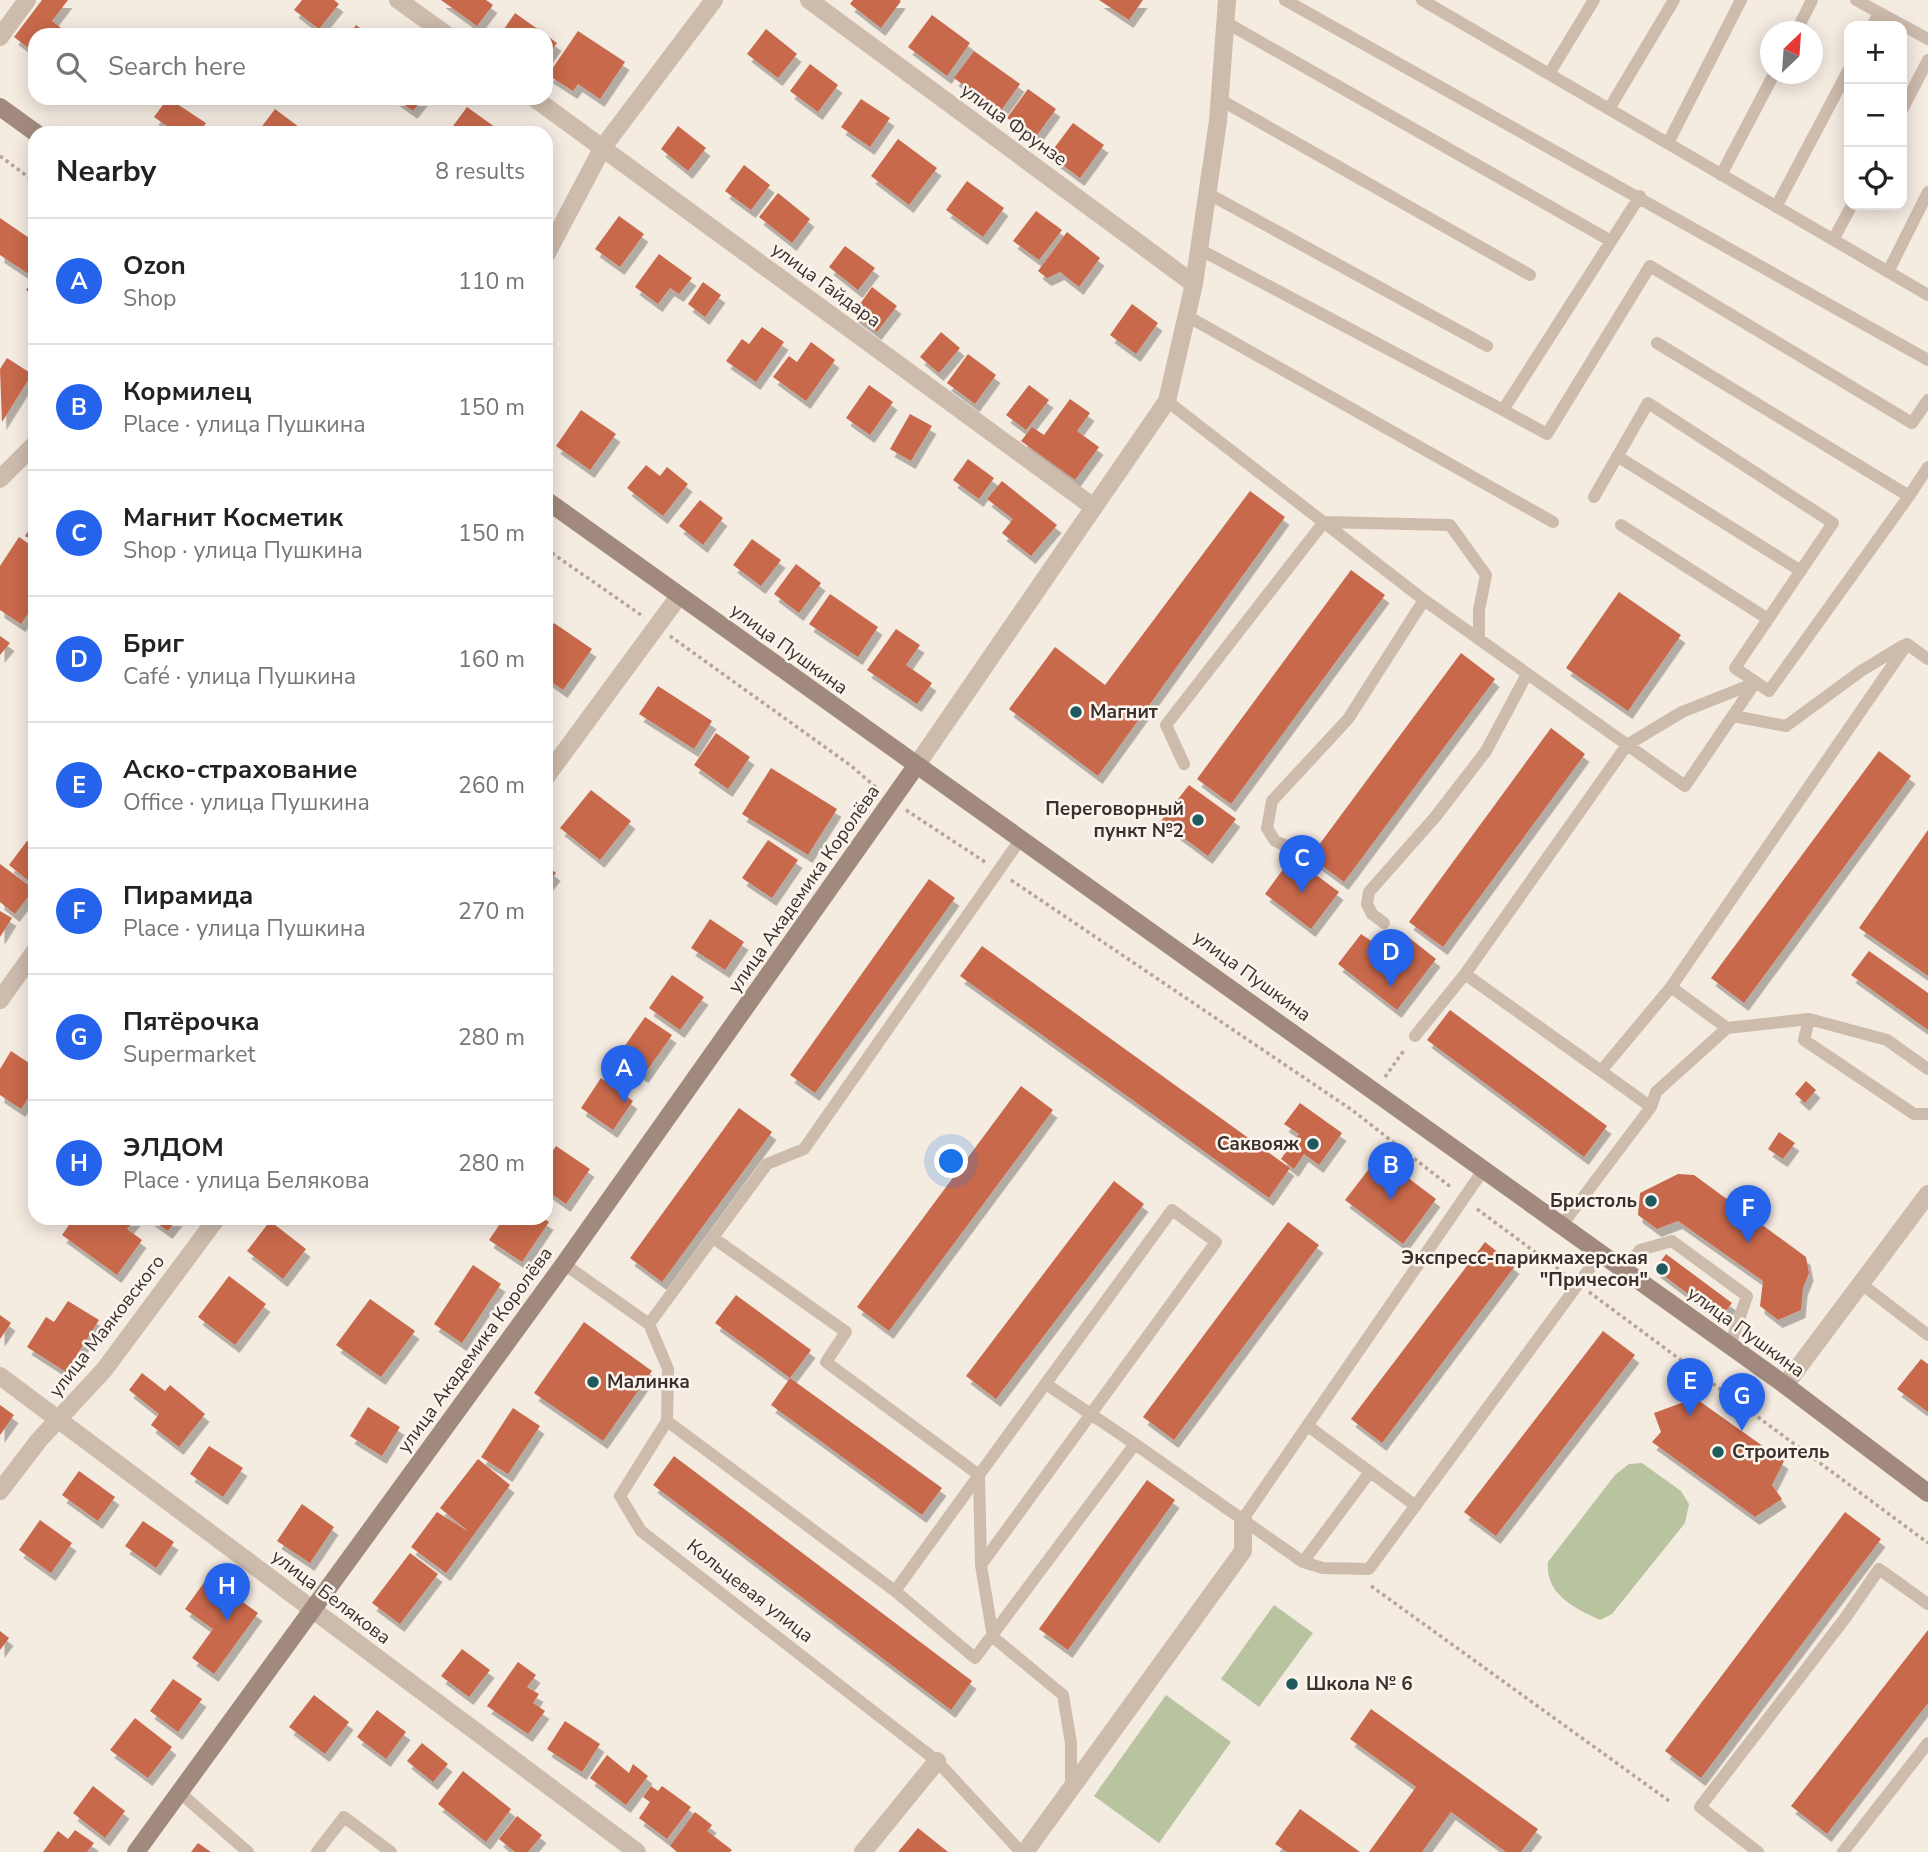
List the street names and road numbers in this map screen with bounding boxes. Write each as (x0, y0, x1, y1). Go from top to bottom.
street label: улица Фрунзе (955, 77, 1073, 173)
street label: улица Гайдара (766, 236, 886, 334)
street label: улица Пушкина (725, 597, 853, 701)
street label: улица Академика Королёва (722, 780, 886, 998)
street label: улица Пушкина (1188, 924, 1316, 1028)
street label: улица Академика Королёва (391, 1242, 559, 1458)
street label: улица Маяковского (43, 1249, 171, 1403)
street label: улица Пушкина (1682, 1280, 1810, 1384)
street label: Кольцевая улица (681, 1533, 819, 1649)
street label: улица Белякова (266, 1544, 396, 1650)

